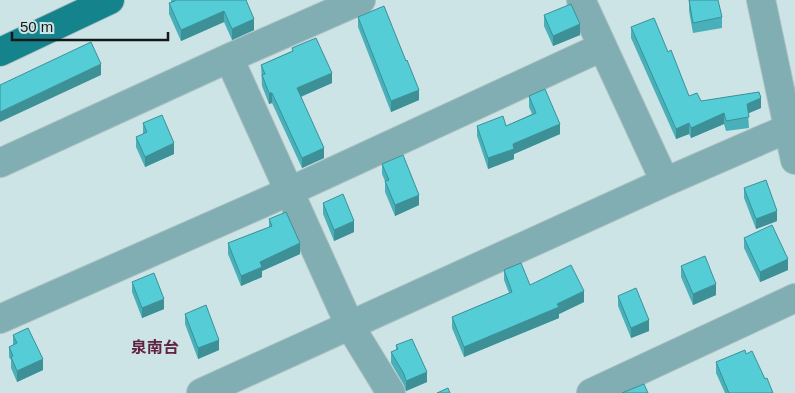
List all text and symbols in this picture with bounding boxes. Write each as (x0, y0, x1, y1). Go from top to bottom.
scale bar (12, 10, 169, 42)
text: 50 m (20, 18, 53, 35)
district label: 泉南台 (131, 339, 179, 356)

